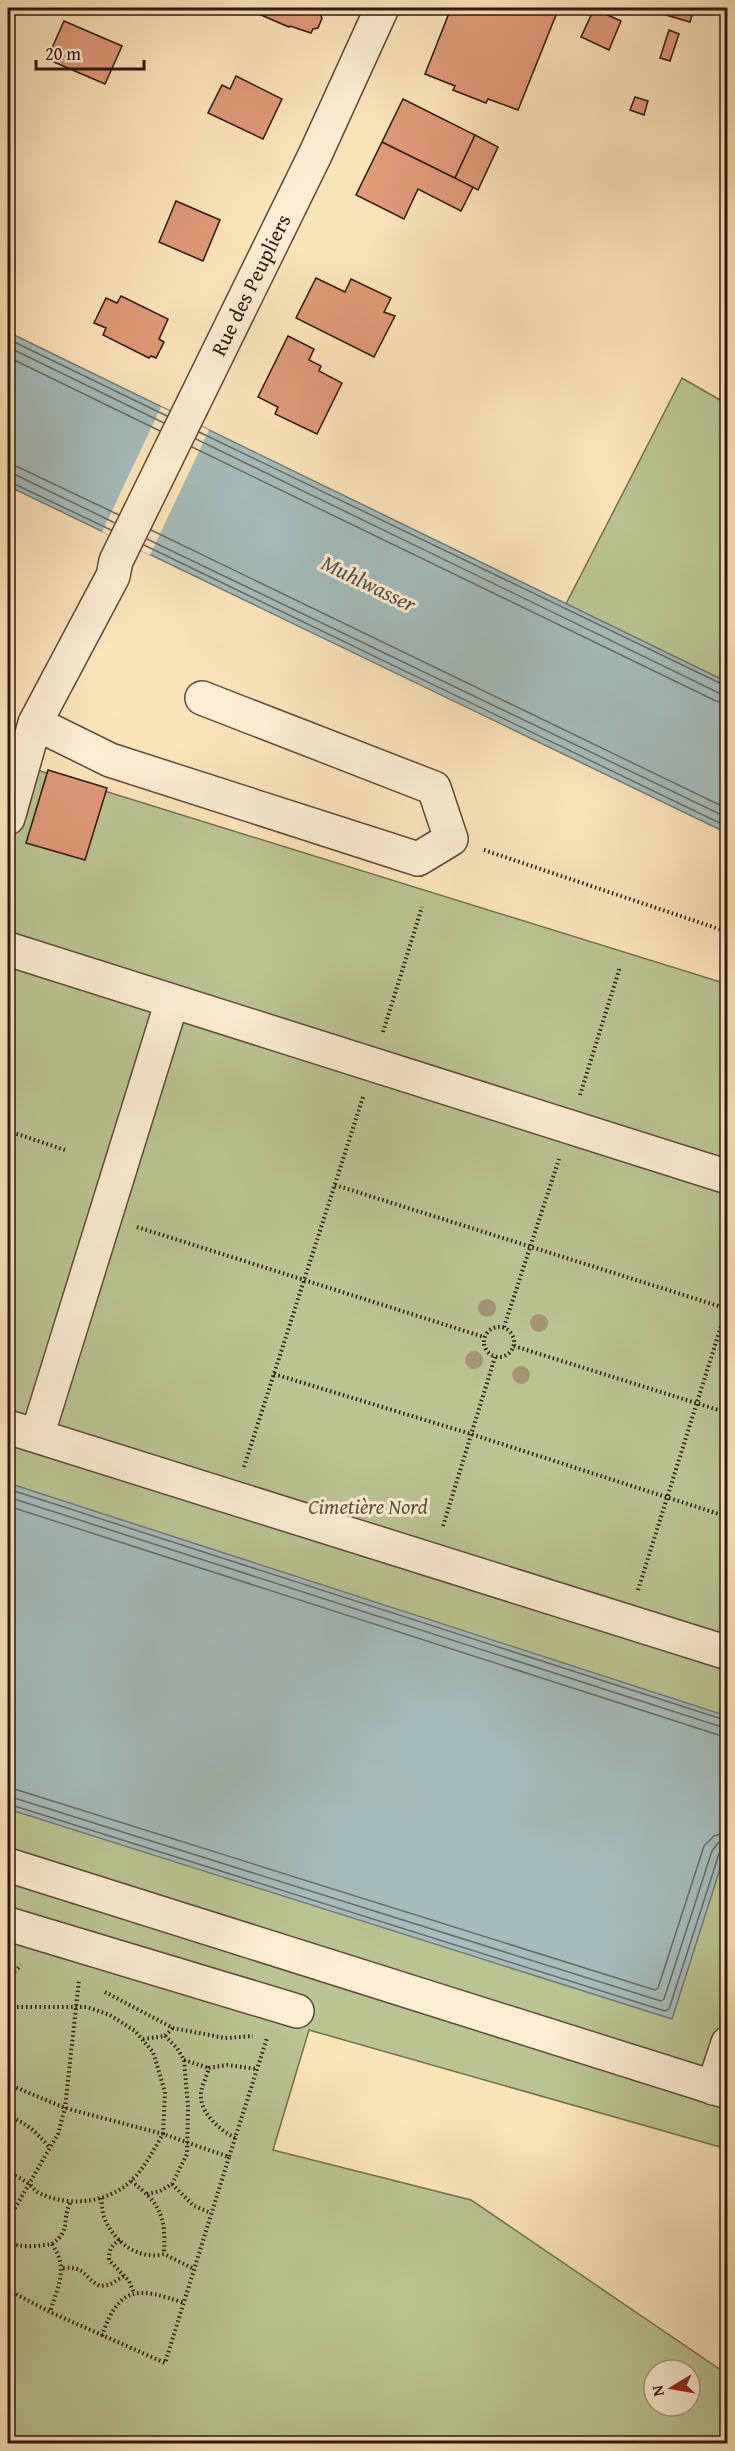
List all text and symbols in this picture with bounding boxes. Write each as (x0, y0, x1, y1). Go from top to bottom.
scale bar (36, 33, 144, 71)
text: 20 m (45, 40, 81, 67)
street label: Rue des Peupliers (203, 209, 298, 361)
water label: Muhlwasser (316, 546, 422, 620)
park label: Cimetière Nord (308, 1491, 428, 1522)
north arrow (642, 2358, 702, 2418)
text: N (644, 2383, 670, 2398)

